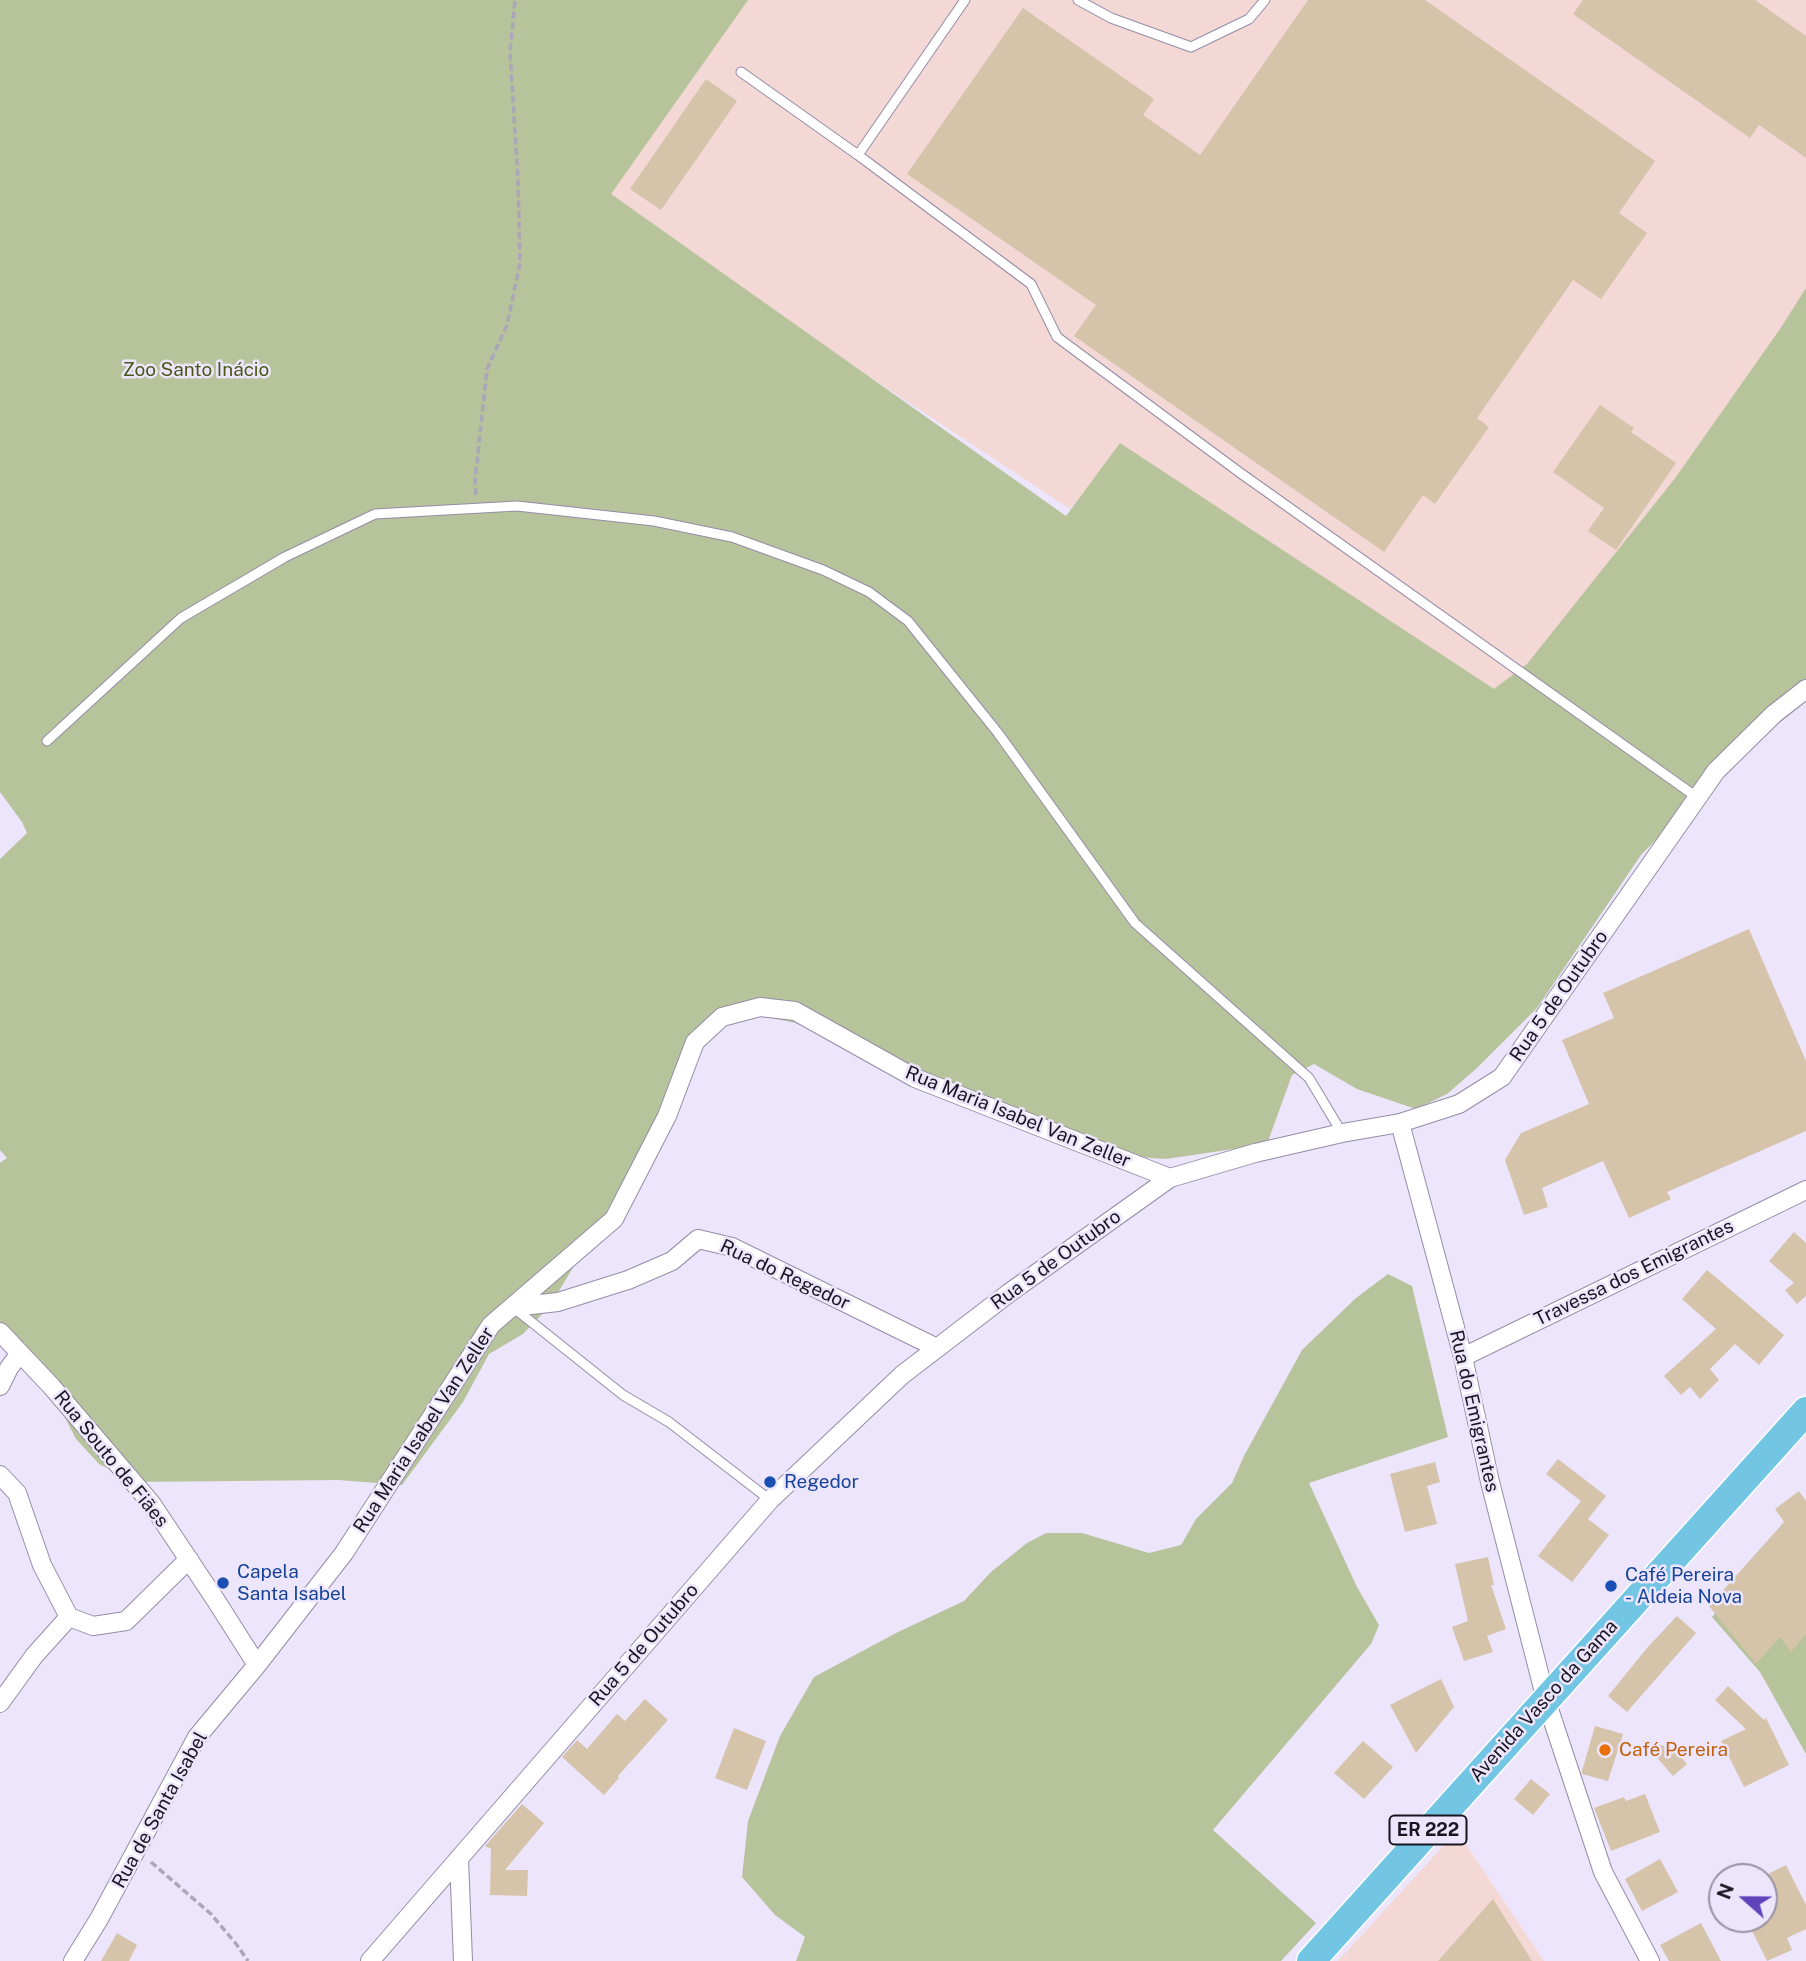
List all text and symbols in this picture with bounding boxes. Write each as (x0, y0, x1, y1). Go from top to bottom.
park label: Zoo Santo Inácio (123, 359, 269, 381)
street label: Rua 5 de Outubro (1505, 926, 1613, 1066)
street label: Rua Maria Isabel Van Zeller (902, 1061, 1134, 1173)
street label: Rua 5 de Outubro (987, 1205, 1125, 1315)
street label: Travessa dos Emigrantes (1531, 1215, 1737, 1331)
street label: Rua do Regedor (716, 1235, 854, 1315)
street label: Rua Maria Isabel Van Zeller (349, 1323, 499, 1537)
street label: Rua do Emigrantes (1444, 1328, 1504, 1494)
street label: Rua Souto de Fiães (49, 1386, 173, 1532)
place label: Regedor (784, 1471, 859, 1493)
marker: Regedor (762, 1474, 778, 1490)
place label: Capela Santa Isabel (237, 1561, 347, 1605)
place label: Café Pereira - Aldeia Nova (1625, 1564, 1742, 1608)
marker: Capela Santa Isabel (215, 1575, 231, 1591)
marker: Café Pereira - Aldeia Nova (1603, 1578, 1619, 1594)
street label: Rua 5 de Outubro (585, 1579, 703, 1711)
street label: Avenida Vasco da Gama (1465, 1615, 1623, 1787)
street label: Rua de Santa Isabel (108, 1728, 212, 1892)
place label: Café Pereira (1619, 1739, 1728, 1761)
marker: Café Pereira (1597, 1742, 1613, 1758)
road number: ER 222 (1390, 1816, 1466, 1844)
north arrow (1708, 1863, 1778, 1933)
text: N (1712, 1880, 1738, 1902)

